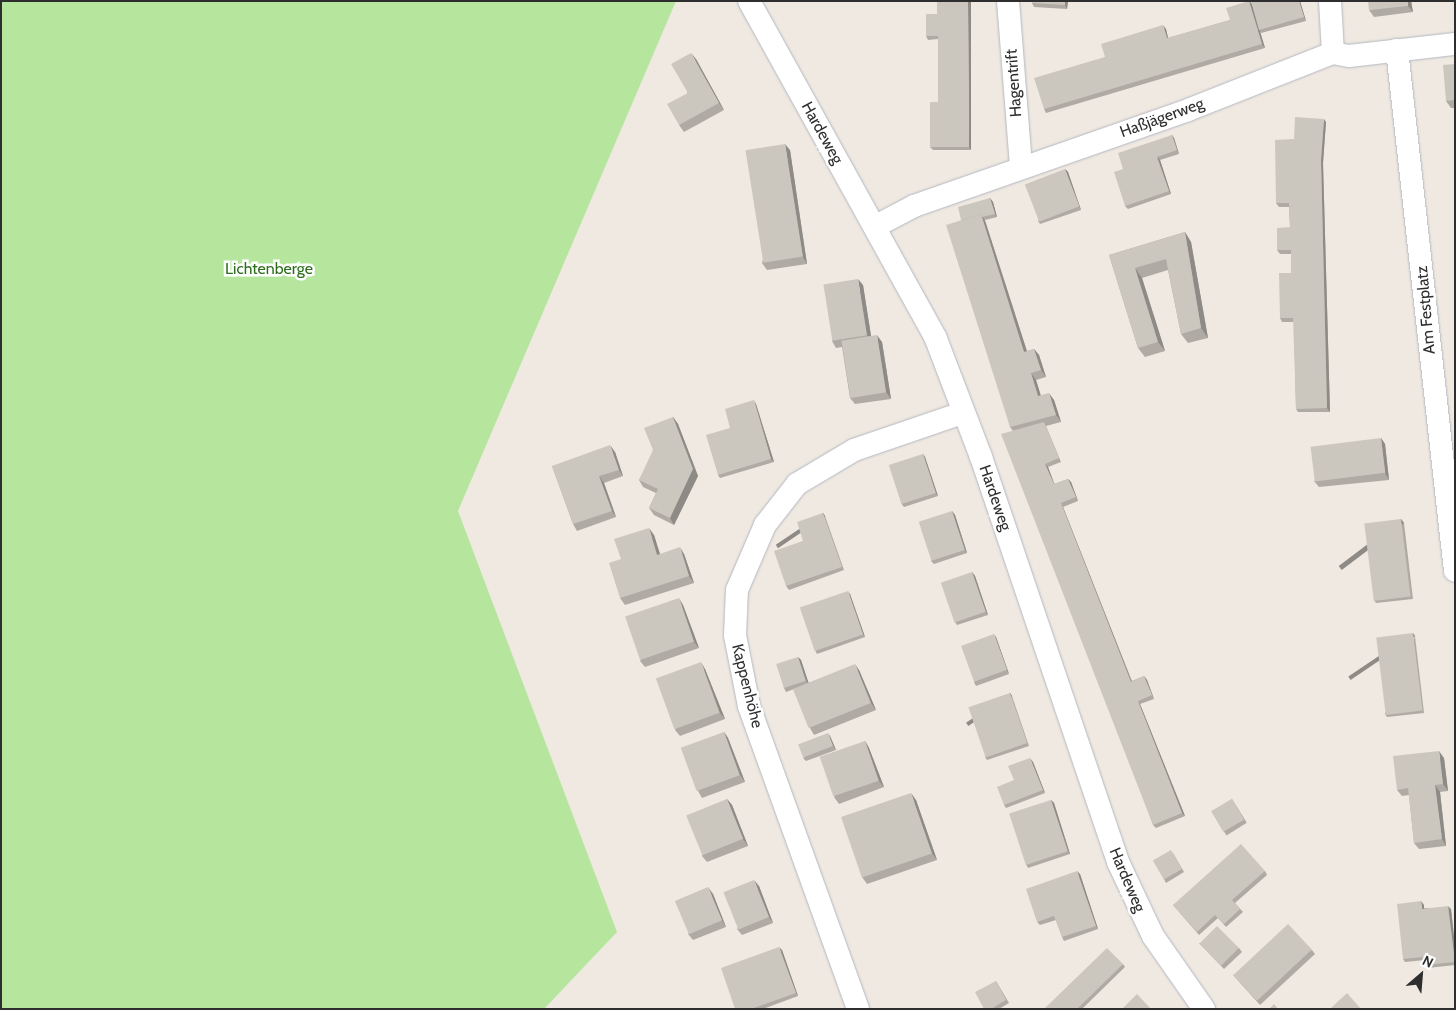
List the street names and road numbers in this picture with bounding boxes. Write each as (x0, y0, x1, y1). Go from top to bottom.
street label: Hagentrift (1002, 48, 1026, 118)
street label: Haßjägerweg (1117, 94, 1207, 142)
street label: Hardeweg (797, 98, 847, 168)
street label: Am Festplatz (1413, 265, 1439, 355)
street label: Hardeweg (975, 463, 1015, 533)
street label: Kappenhöhe (727, 642, 767, 730)
street label: Hardeweg (1105, 845, 1149, 915)

